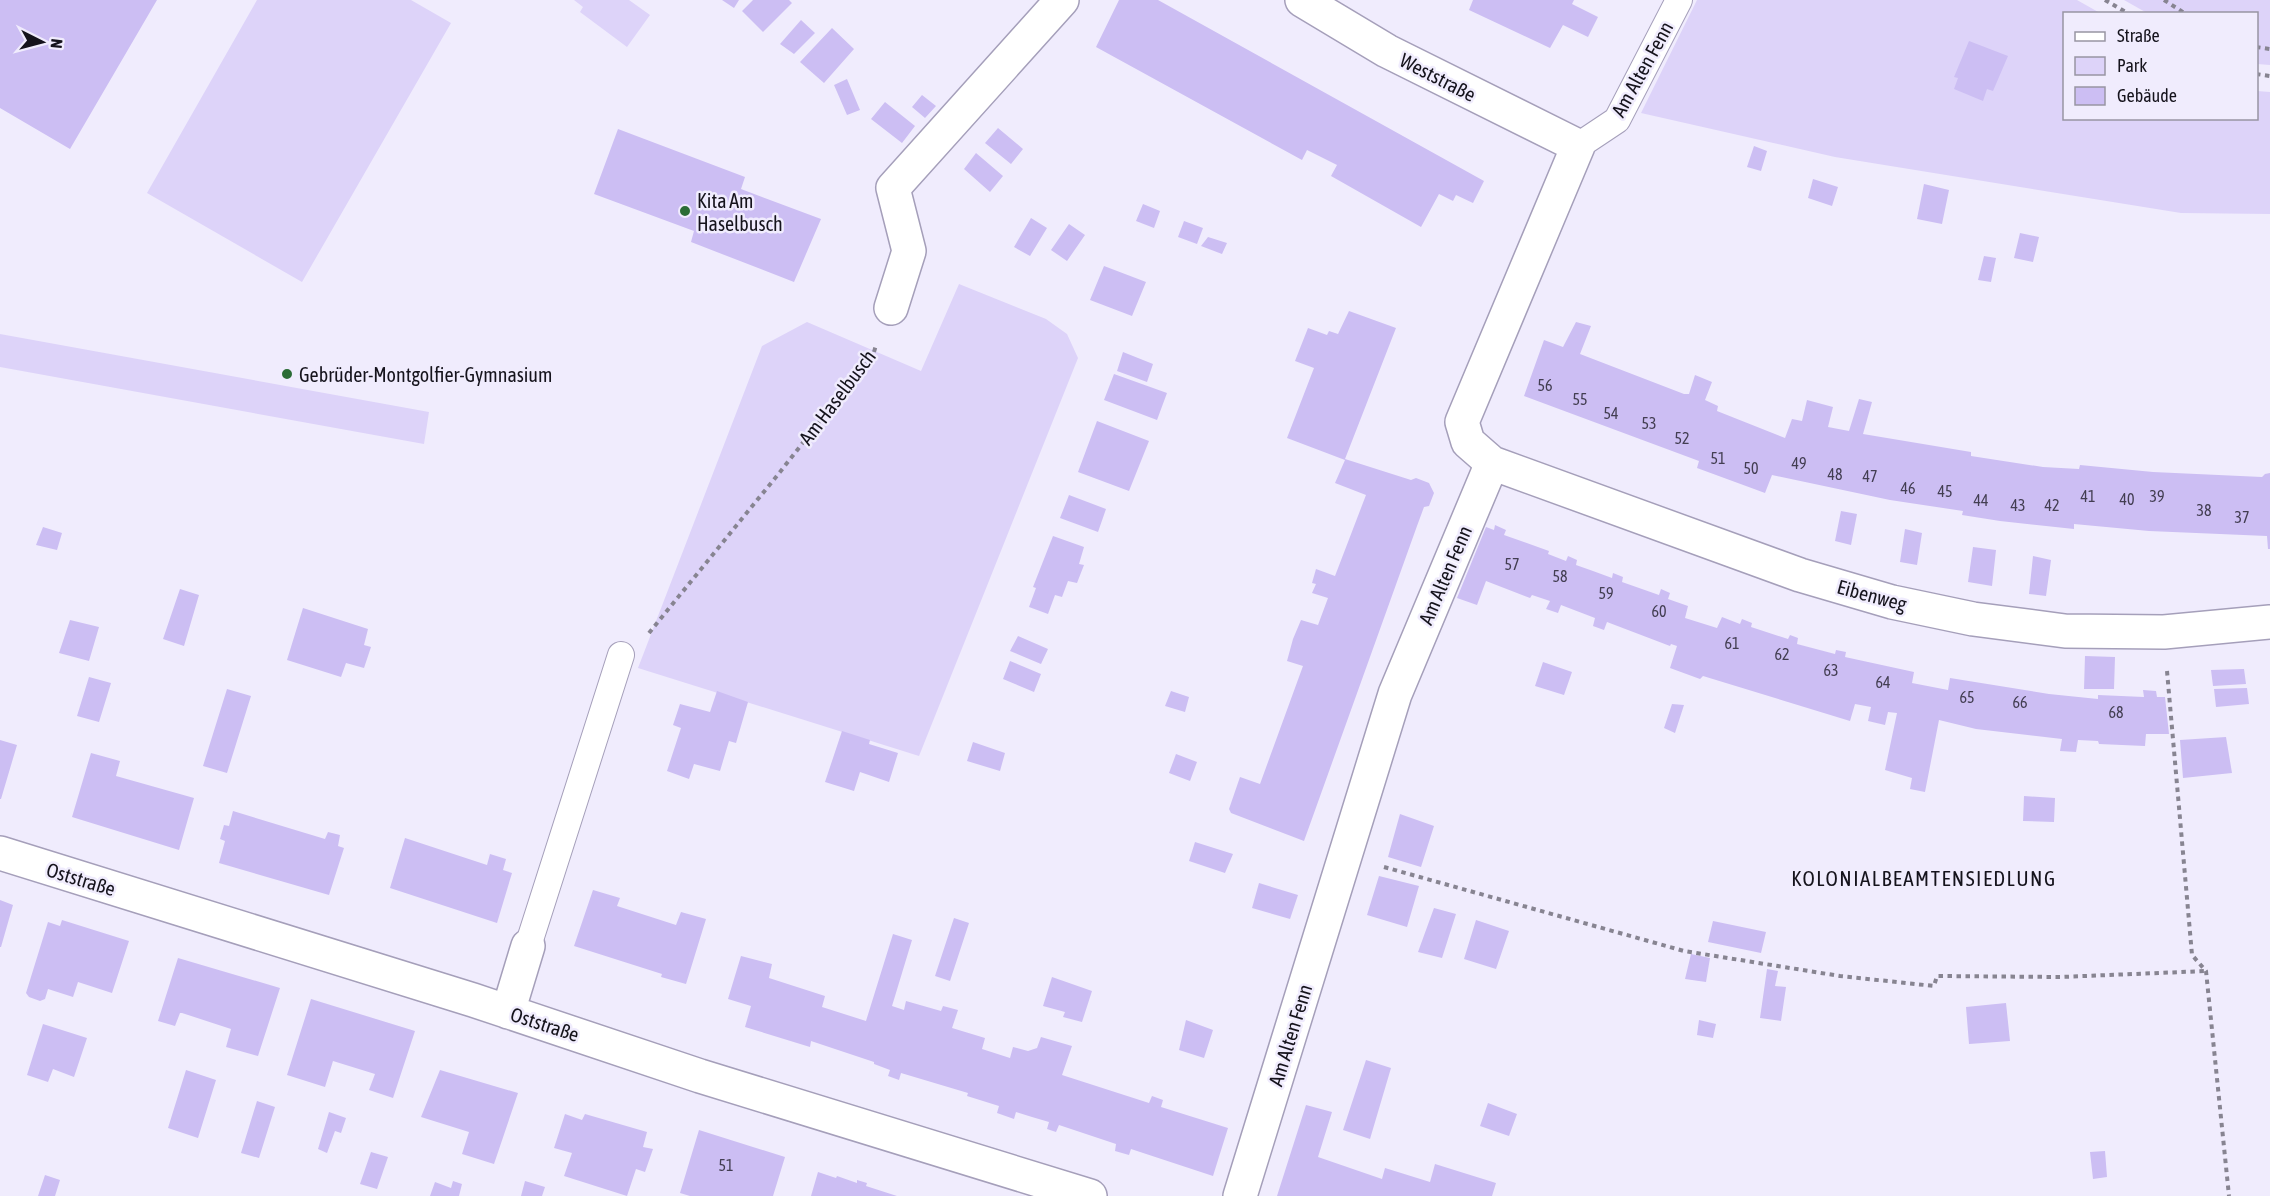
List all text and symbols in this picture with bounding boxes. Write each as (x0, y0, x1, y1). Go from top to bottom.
north arrow (12, 12, 72, 72)
legend (2063, 12, 2258, 120)
street label: Am Alten Fenn (1606, 17, 1678, 121)
text: Straße (2117, 25, 2160, 46)
text: N (47, 38, 66, 49)
street label: Weststraße (1396, 48, 1480, 106)
text: Park (2117, 55, 2147, 76)
text: Gebäude (2117, 85, 2177, 106)
place label: Kita Am Haselbusch (697, 189, 783, 235)
marker: Kita Am Haselbusch (678, 204, 692, 218)
street label: Am Haselbusch (794, 345, 880, 449)
place label: Gebrüder-Montgolfier-Gymnasium (299, 363, 552, 386)
marker: Gebrüder-Montgolfier-Gymnasium (280, 367, 294, 381)
house number: 56 (1537, 376, 1553, 394)
house number: 55 (1572, 390, 1588, 408)
house number: 54 (1603, 404, 1619, 422)
house number: 53 (1641, 414, 1657, 432)
house number: 52 (1674, 429, 1690, 447)
house number: 51 (1710, 449, 1726, 467)
house number: 49 (1791, 454, 1807, 472)
house number: 50 (1743, 459, 1759, 477)
house number: 48 (1827, 465, 1843, 483)
house number: 47 (1862, 467, 1878, 485)
house number: 46 (1900, 479, 1916, 497)
house number: 45 (1937, 482, 1953, 500)
house number: 41 (2080, 487, 2096, 505)
house number: 39 (2149, 487, 2165, 505)
house number: 40 (2119, 490, 2135, 508)
house number: 44 (1973, 491, 1989, 509)
house number: 43 (2010, 496, 2026, 514)
house number: 42 (2044, 496, 2060, 514)
house number: 38 (2196, 501, 2212, 519)
house number: 37 (2234, 508, 2250, 526)
street label: Am Alten Fenn (1414, 522, 1476, 628)
house number: 57 (1504, 555, 1520, 573)
house number: 58 (1552, 567, 1568, 585)
street label: Eibenweg (1835, 575, 1910, 615)
house number: 59 (1598, 584, 1614, 602)
house number: 60 (1651, 602, 1667, 620)
house number: 61 (1724, 634, 1740, 652)
house number: 62 (1774, 645, 1790, 663)
house number: 63 (1823, 661, 1839, 679)
house number: 64 (1875, 673, 1891, 691)
house number: 65 (1959, 688, 1975, 706)
house number: 66 (2012, 693, 2028, 711)
house number: 68 (2108, 703, 2124, 721)
street label: Oststraße (44, 858, 118, 900)
district label: KOLONIALBEAMTENSIEDLUNG (1791, 866, 2057, 890)
street label: Am Alten Fenn (1264, 981, 1316, 1089)
street label: Oststraße (508, 1002, 582, 1046)
house number: 51 (718, 1156, 734, 1174)

